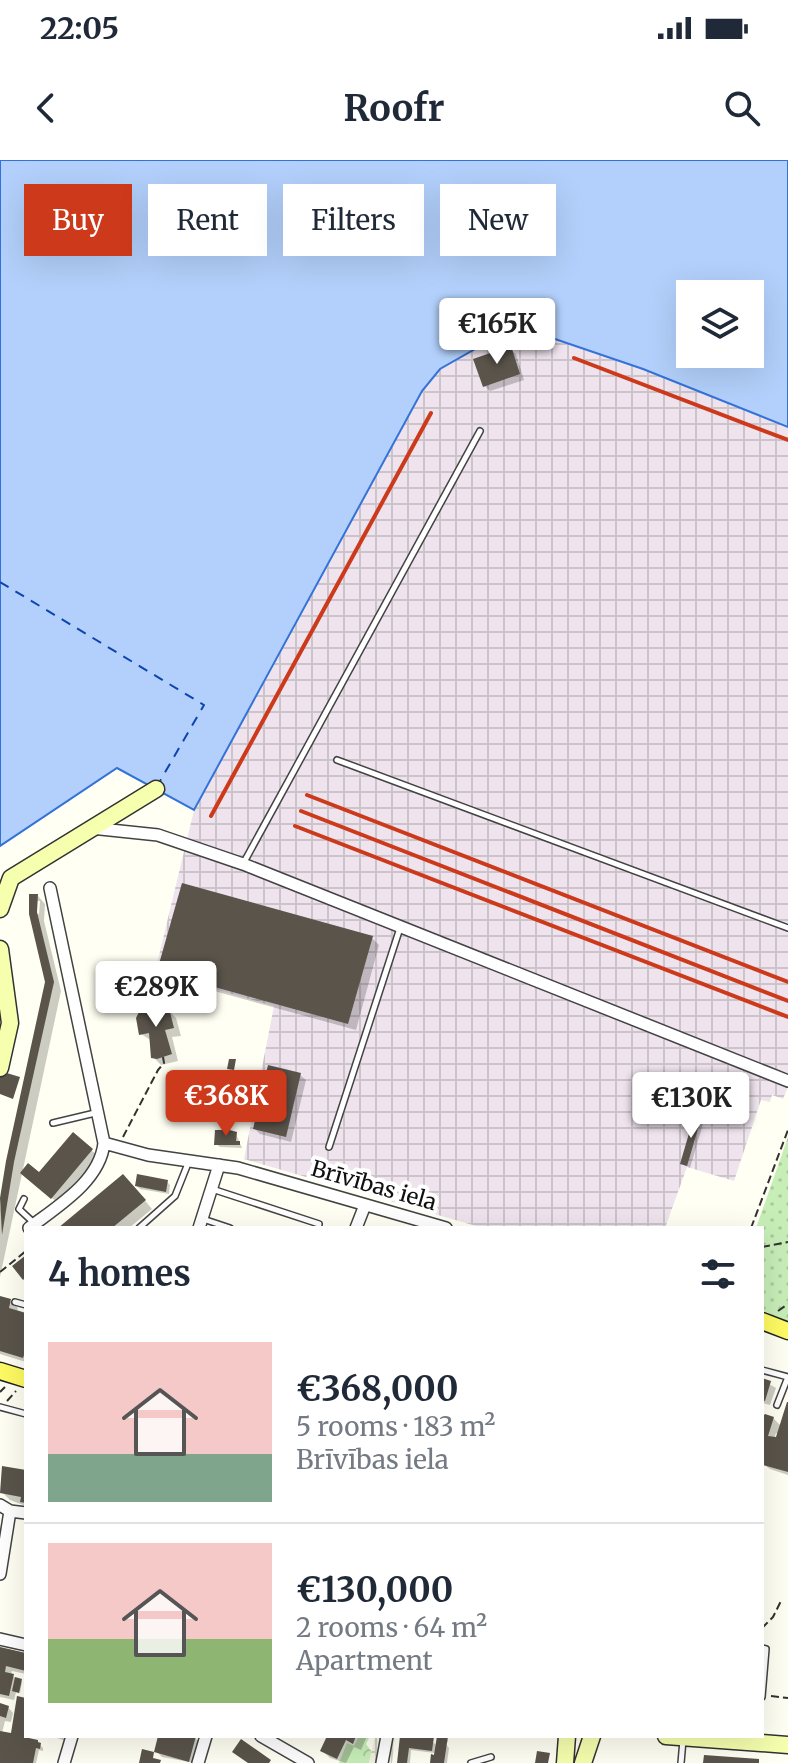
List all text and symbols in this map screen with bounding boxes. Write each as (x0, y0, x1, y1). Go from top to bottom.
text: 22:05 (40, 9, 119, 47)
icon: back (24, 86, 68, 130)
text: Roofr (344, 86, 444, 131)
icon: search (720, 86, 764, 130)
chip: Buy (24, 184, 132, 256)
chip: Rent (148, 184, 267, 256)
chip: Filters (283, 184, 424, 256)
chip: New (440, 184, 556, 256)
map controls (676, 280, 764, 368)
button: layers (676, 280, 764, 368)
pin: €165K (441, 298, 553, 366)
text: €165K (457, 307, 537, 340)
pin: €289K (100, 961, 212, 1029)
text: €289K (114, 970, 198, 1003)
pin: €368K (170, 1070, 282, 1138)
pin: €130K (635, 1072, 747, 1140)
text: €368K (184, 1079, 268, 1112)
text: €130K (650, 1081, 732, 1114)
street label: Brīvības iela (308, 1154, 440, 1216)
icon: filters (696, 1252, 740, 1296)
text: 4 homes (48, 1253, 191, 1295)
text: €368,000 (296, 1368, 459, 1410)
icon: home (112, 1374, 208, 1470)
text: 5 rooms · 183 m² (296, 1410, 495, 1443)
text: Brīvības iela (296, 1443, 449, 1476)
text: €130,000 (296, 1569, 453, 1611)
icon: home (112, 1575, 208, 1671)
text: 2 rooms · 64 m² (296, 1611, 487, 1644)
text: Apartment (296, 1644, 433, 1677)

